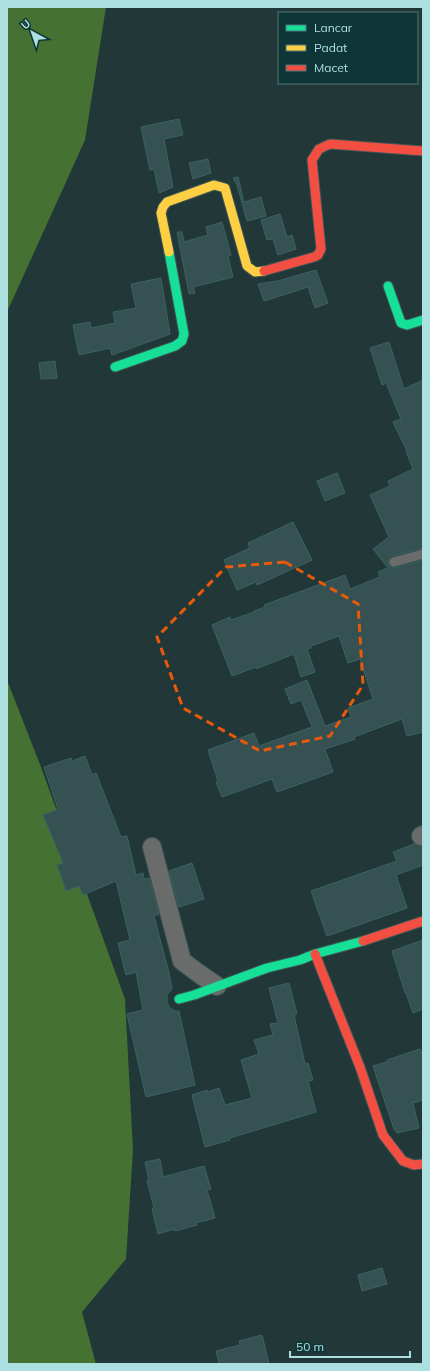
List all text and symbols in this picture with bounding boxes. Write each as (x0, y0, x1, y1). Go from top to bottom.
north arrow (12, 12, 52, 52)
legend (278, 12, 418, 84)
text: U (18, 16, 33, 32)
text: Lancar (314, 20, 353, 35)
text: Padat (314, 40, 347, 55)
text: Macet (314, 60, 348, 75)
scale bar (290, 1333, 410, 1359)
text: 50 m (296, 1339, 324, 1354)

